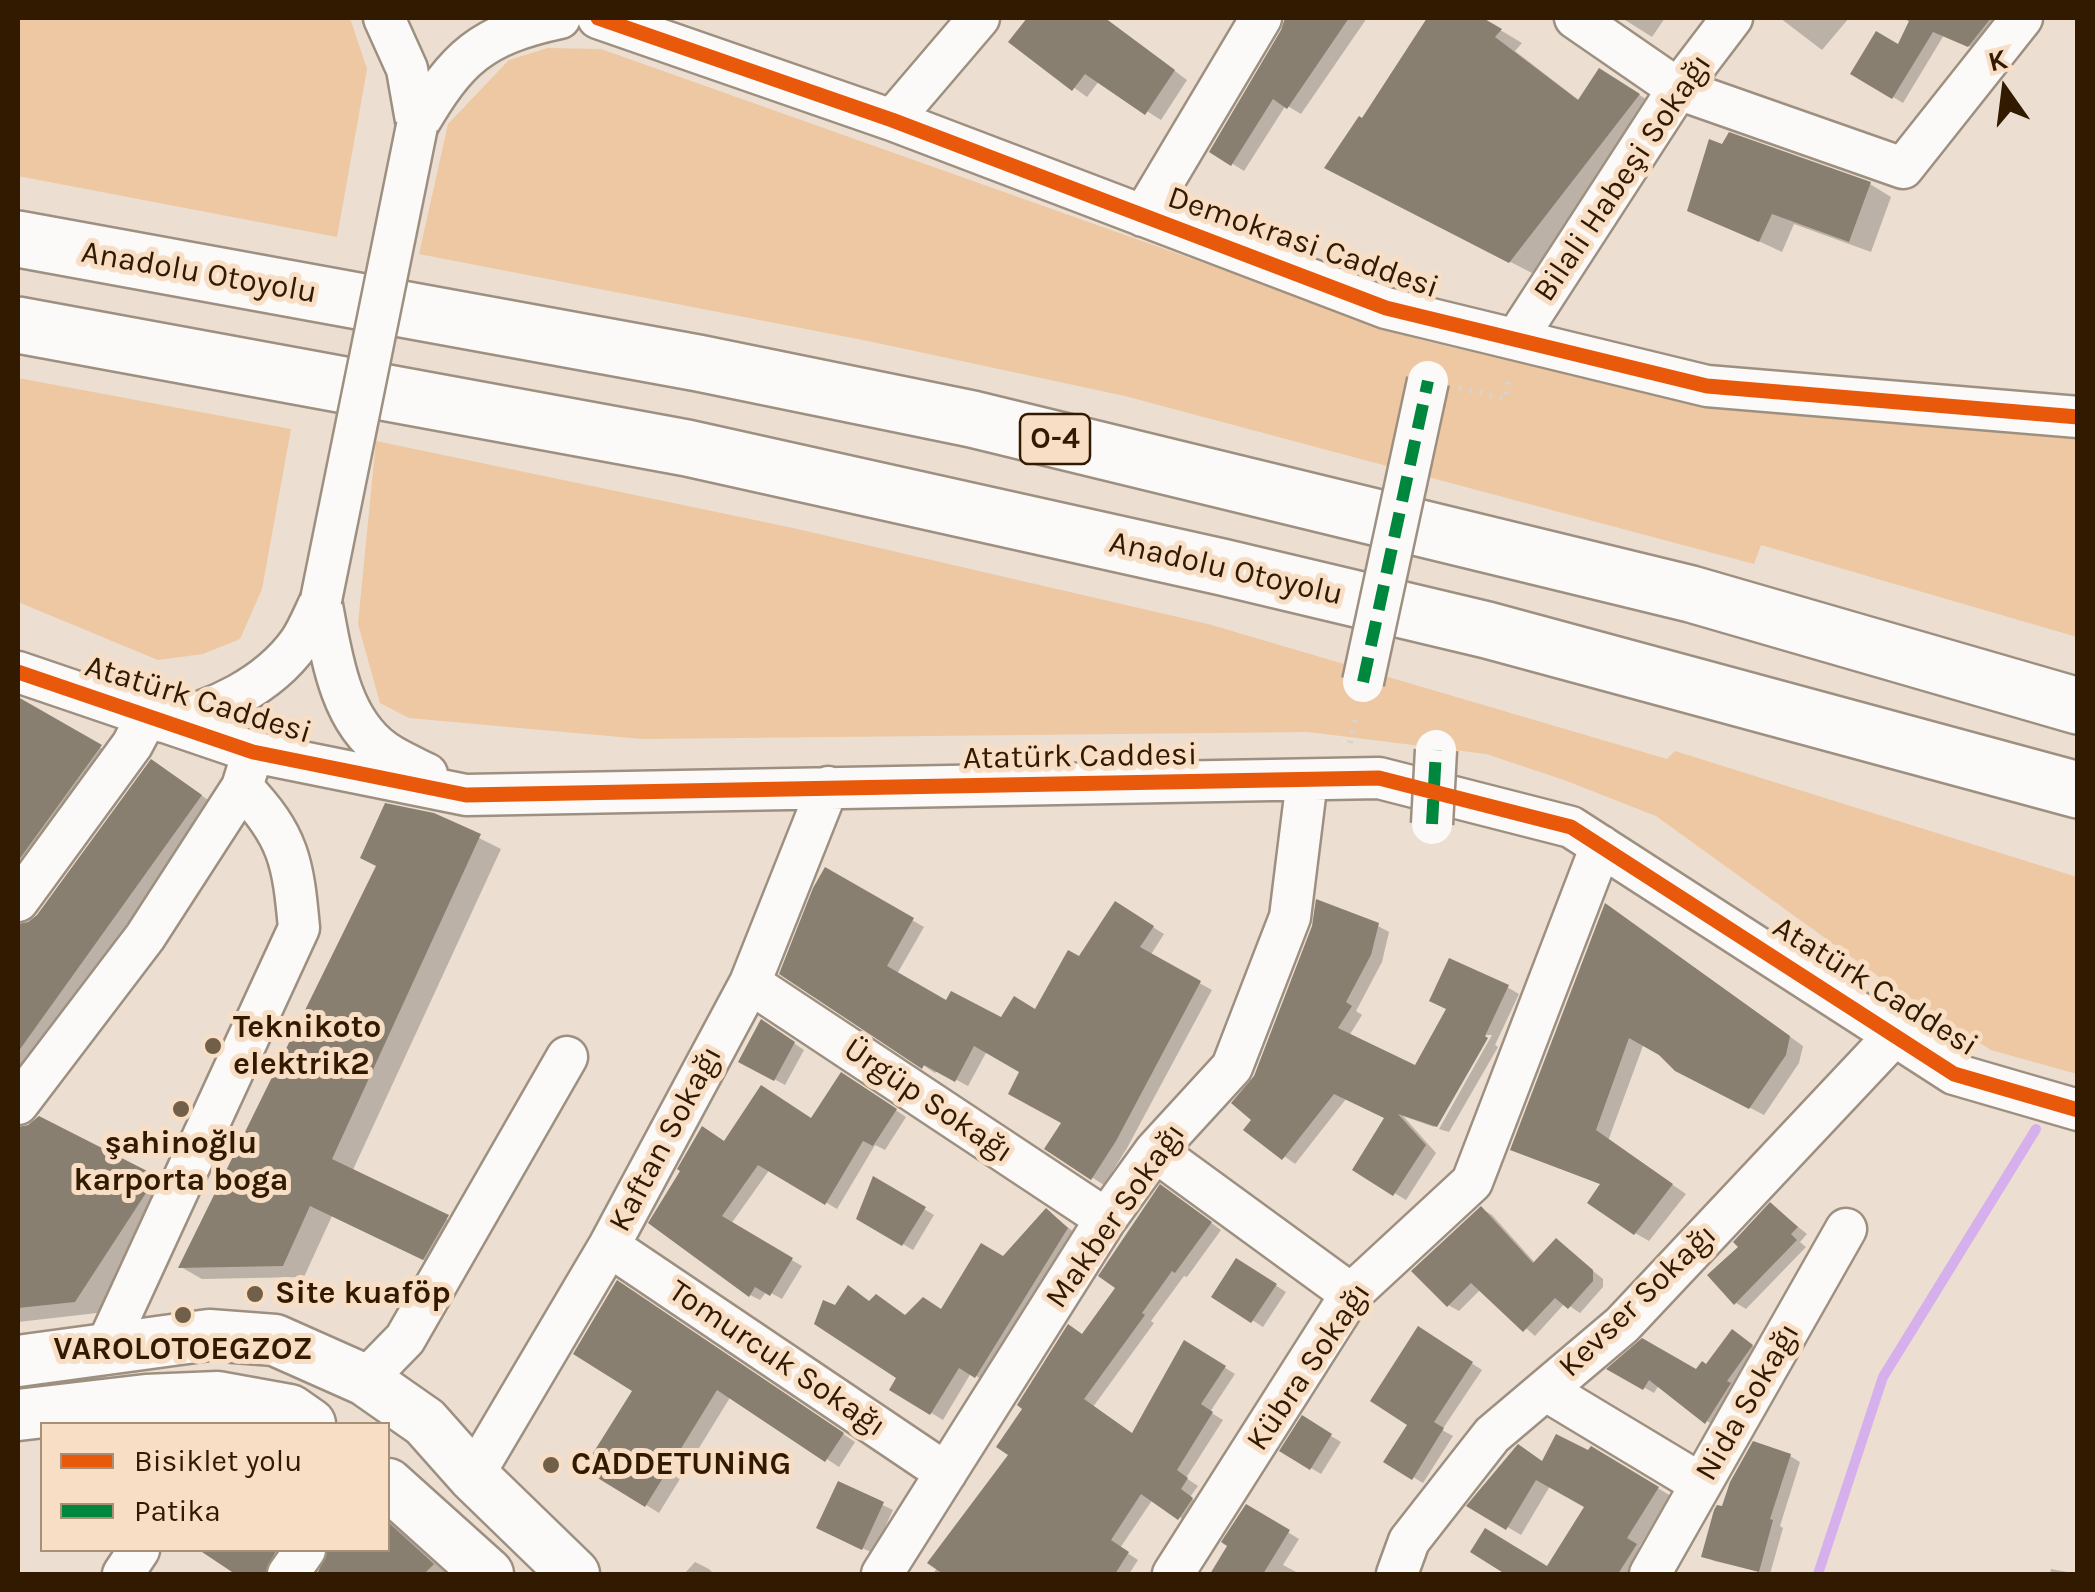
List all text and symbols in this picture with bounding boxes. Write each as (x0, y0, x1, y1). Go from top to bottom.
north arrow (1955, 40, 2055, 140)
text: K (1985, 42, 2010, 79)
street label: Bilali Habeşi Sokağı (1526, 47, 1720, 309)
street label: Demokrasi Caddesi (1162, 179, 1444, 307)
street label: Anadolu Otoyolu (78, 233, 320, 313)
road number: O-4 (1020, 414, 1090, 464)
street label: Anadolu Otoyolu (1105, 523, 1347, 615)
street label: Atatürk Caddesi (80, 647, 316, 753)
street label: Atatürk Caddesi (962, 736, 1198, 778)
street label: Atatürk Caddesi (1765, 909, 1985, 1065)
place label: Teknikoto elektrik2 (233, 1009, 381, 1084)
street label: Ürgüp Sokağı (836, 1030, 1020, 1172)
marker: Teknikoto elektrik2 (202, 1035, 224, 1057)
street label: Kaftan Sokağı (601, 1040, 731, 1238)
marker: şahinoğlu karporta boga (170, 1098, 192, 1120)
street label: Makber Sokağı (1038, 1116, 1194, 1316)
place label: şahinoğlu karporta boga (74, 1125, 288, 1200)
street label: Kevser Sokağı (1551, 1216, 1725, 1386)
street label: Tomurcuk Sokağı (661, 1272, 893, 1446)
place label: Site kuaföp (275, 1275, 451, 1313)
street label: Kübra Sokağı (1239, 1276, 1379, 1458)
marker: Site kuaföp (244, 1283, 266, 1305)
marker: VAROLOTOEGZOZ (172, 1304, 194, 1326)
street label: Nida Sokağı (1687, 1316, 1809, 1488)
place label: VAROLOTOEGZOZ (53, 1331, 313, 1369)
legend (40, 1422, 390, 1552)
text: Bisiklet yolu (134, 1443, 302, 1479)
place label: CADDETUNiNG (571, 1446, 791, 1484)
marker: CADDETUNiNG (540, 1454, 562, 1476)
text: Patika (134, 1493, 221, 1529)

